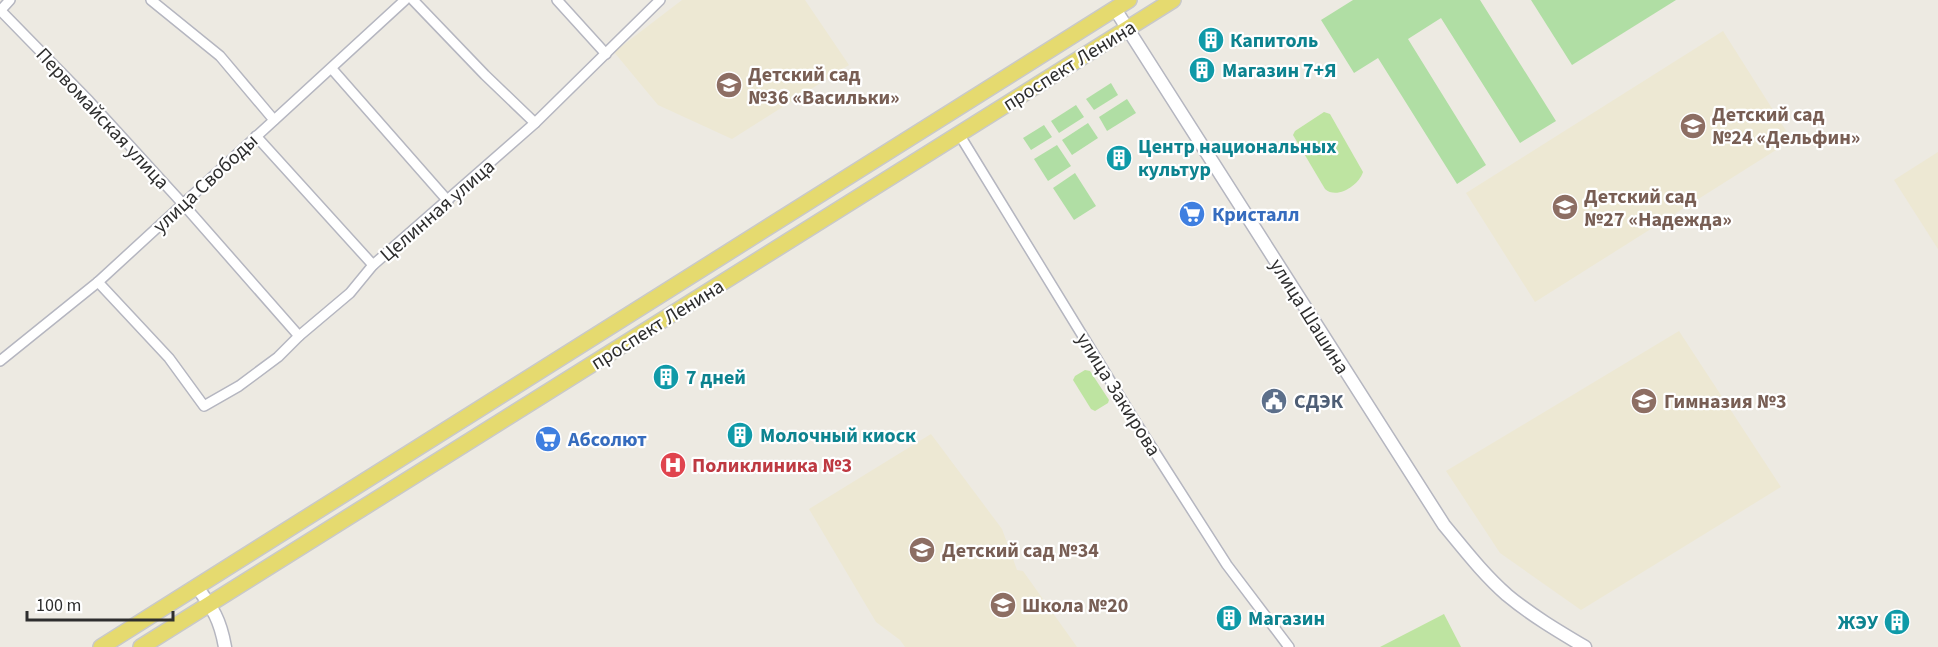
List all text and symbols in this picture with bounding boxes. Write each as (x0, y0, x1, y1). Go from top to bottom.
street label: проспект Ленина (998, 14, 1141, 118)
building icon: Капитоль (1196, 25, 1226, 55)
place label: Капитоль (1230, 27, 1318, 55)
street label: Первомайская улица (29, 42, 175, 196)
building icon: Магазин 7+Я (1187, 55, 1217, 85)
place label: Магазин 7+Я (1222, 57, 1336, 85)
place label: Детский сад №36 «Васильки» (748, 61, 900, 112)
school or university icon: Детский сад №36 «Васильки» (714, 70, 744, 100)
place label: Детский сад №24 «Дельфин» (1712, 101, 1860, 152)
school or university icon: Детский сад №24 «Дельфин» (1678, 111, 1708, 141)
street label: улица Свободы (147, 128, 264, 240)
place label: Центр национальных культур (1138, 133, 1337, 184)
building icon: Центр национальных культур (1104, 143, 1134, 173)
street label: Целинная улица (374, 153, 501, 269)
place label: Детский сад №27 «Надежда» (1584, 183, 1732, 234)
school or university icon: Детский сад №27 «Надежда» (1550, 192, 1580, 222)
supermarket icon: Кристалл (1177, 199, 1207, 229)
place label: Кристалл (1212, 201, 1299, 229)
street label: улица Шашина (1262, 253, 1356, 380)
street label: проспект Ленина (586, 273, 729, 377)
street label: улица Закирова (1069, 327, 1167, 462)
building icon: 7 дней (651, 362, 681, 392)
place label: 7 дней (686, 364, 746, 392)
public building icon: СДЭК (1259, 386, 1289, 416)
school or university icon: Гимназия №3 (1629, 386, 1659, 416)
place label: СДЭК (1294, 388, 1344, 416)
place label: Гимназия №3 (1664, 388, 1787, 416)
building icon: Молочный киоск (725, 420, 755, 450)
place label: Молочный киоск (760, 422, 916, 450)
supermarket icon: Абсолют (533, 424, 563, 454)
place label: Абсолют (567, 426, 647, 454)
hospital icon: Поликлиника №3 (658, 450, 688, 480)
place label: Поликлиника №3 (692, 452, 852, 480)
school or university icon: Детский сад №34 (907, 535, 937, 565)
place label: Детский сад №34 (942, 537, 1099, 565)
scale bar (27, 584, 172, 622)
school or university icon: Школа №20 (988, 590, 1018, 620)
place label: Школа №20 (1022, 592, 1128, 620)
text: 100 m (36, 593, 81, 618)
building icon: Магазин (1214, 603, 1244, 633)
place label: Магазин (1248, 605, 1325, 633)
building icon: ЖЭУ (1882, 607, 1912, 637)
place label: ЖЭУ (1838, 609, 1879, 637)

